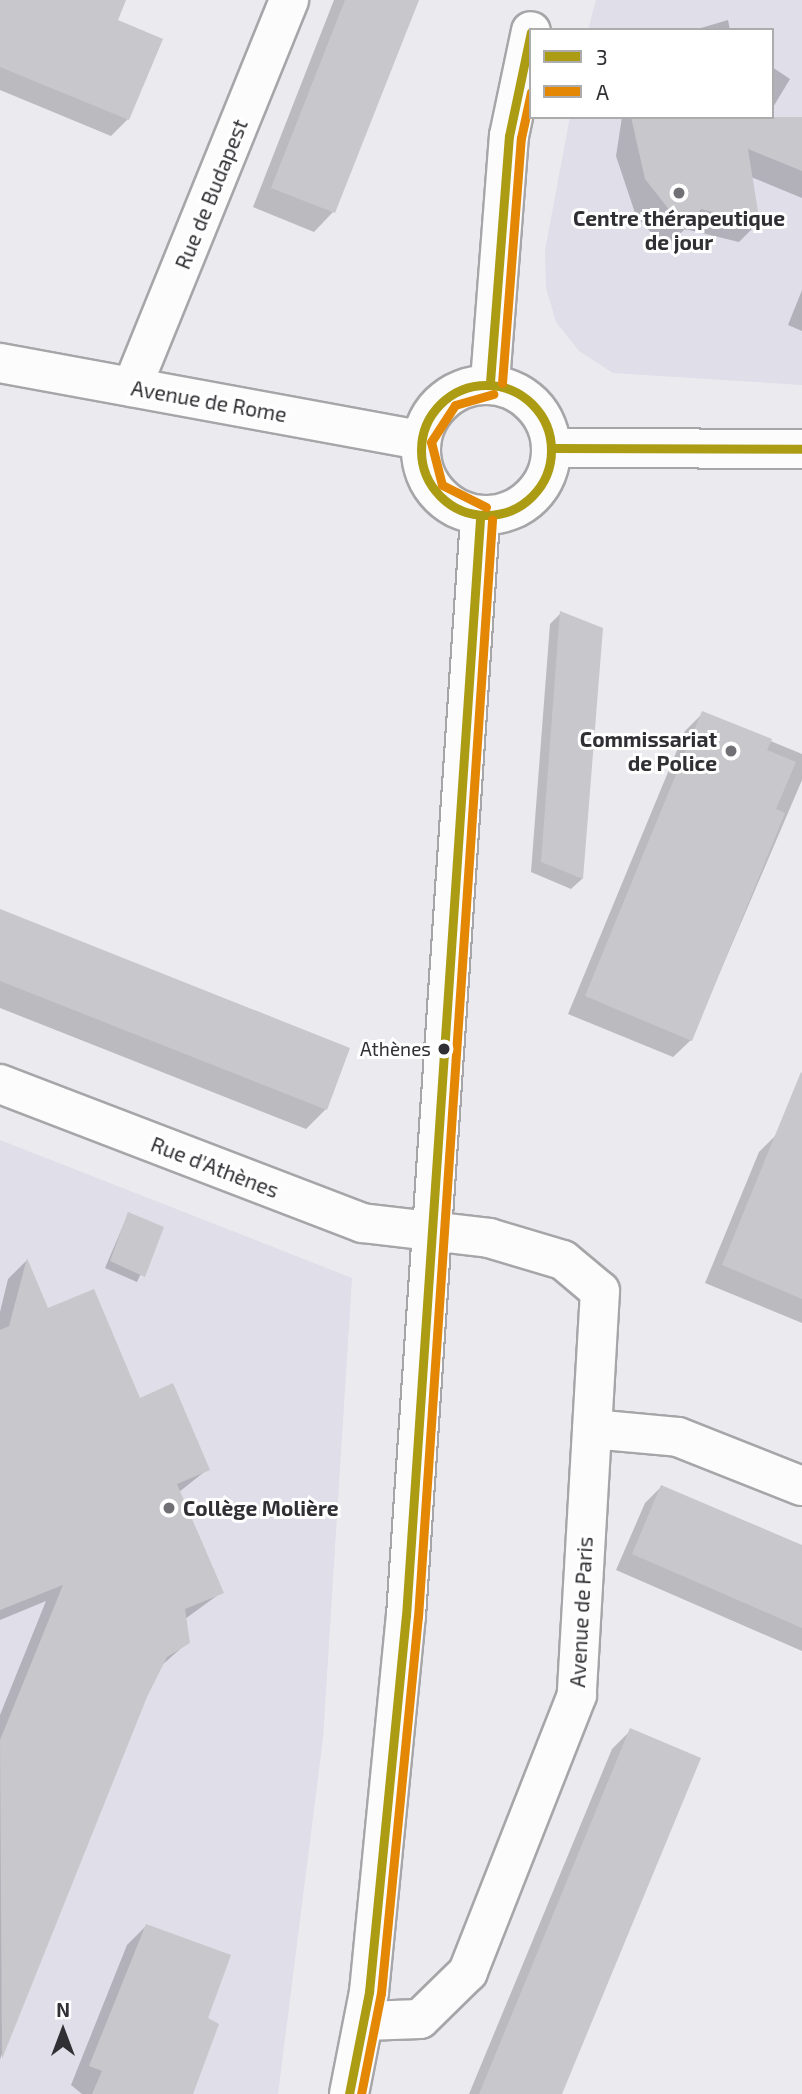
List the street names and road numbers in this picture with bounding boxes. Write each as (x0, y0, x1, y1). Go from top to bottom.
street label: Rue de Budapest (169, 115, 253, 273)
street label: Avenue de Rome (129, 375, 289, 427)
street label: Rue d'Athènes (147, 1131, 283, 1203)
street label: Avenue de Paris (564, 1536, 598, 1688)

